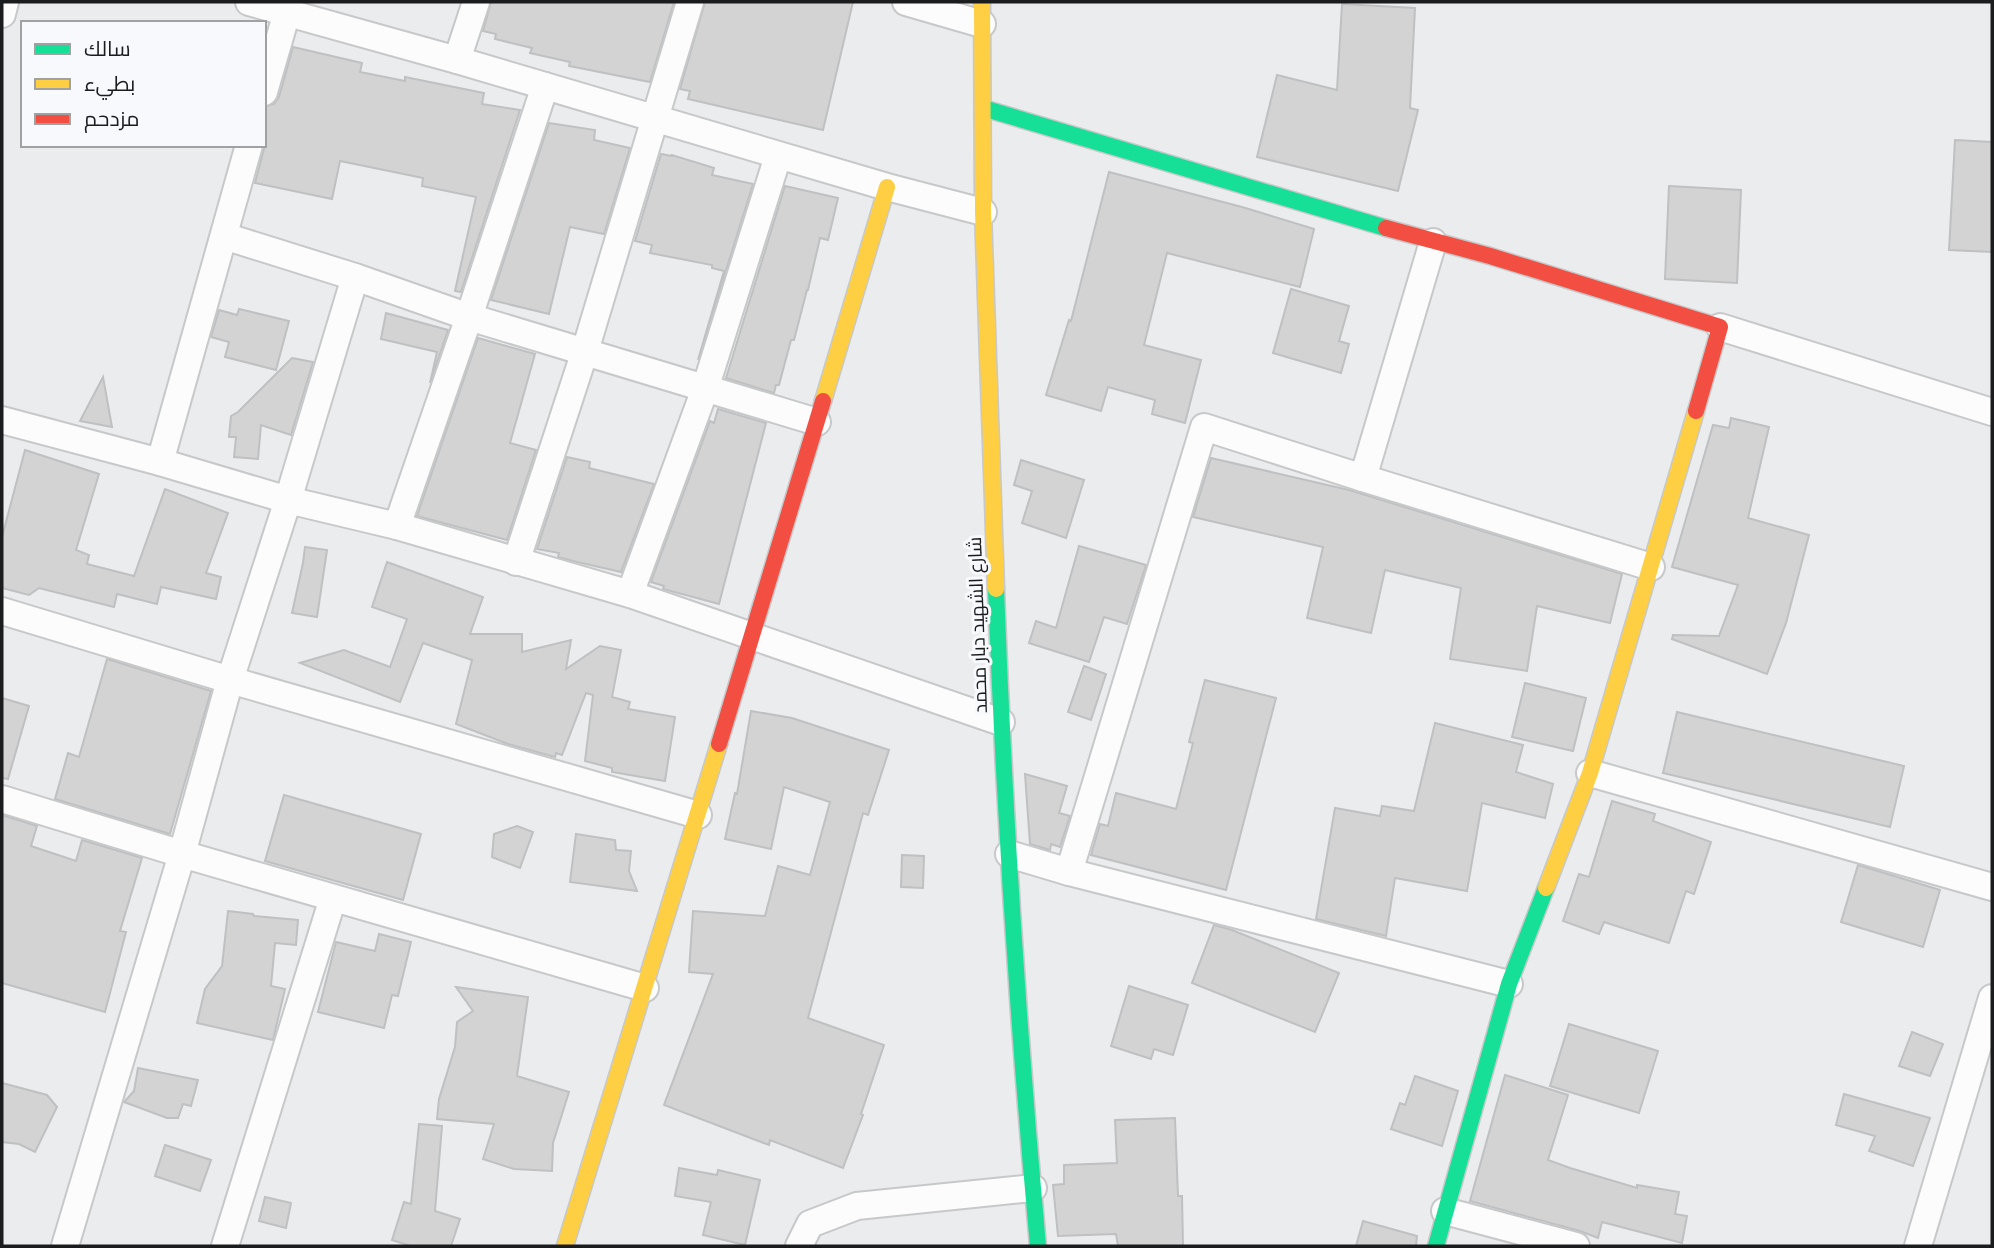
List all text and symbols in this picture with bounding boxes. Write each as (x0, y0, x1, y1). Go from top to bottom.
legend (21, 21, 266, 147)
text: سالك (84, 34, 131, 62)
text: بطيء (84, 69, 135, 100)
text: مزدحم (84, 104, 139, 133)
street label: شارع الشهيد دبار محمد (962, 536, 994, 714)

